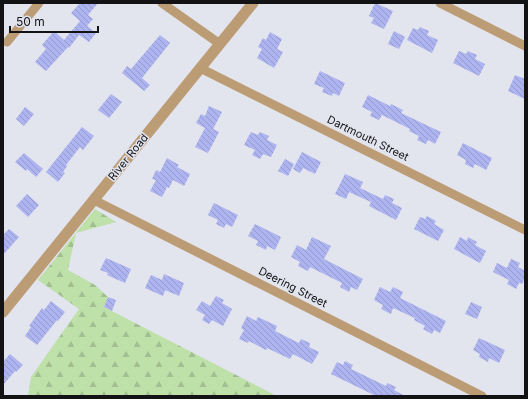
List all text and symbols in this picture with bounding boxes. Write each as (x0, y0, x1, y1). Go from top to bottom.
scale bar (10, 8, 98, 34)
text: 50 m (16, 14, 45, 29)
street label: Dartmouth Street (325, 112, 411, 164)
street label: River Road (105, 131, 151, 183)
street label: Deering Street (256, 264, 330, 310)

